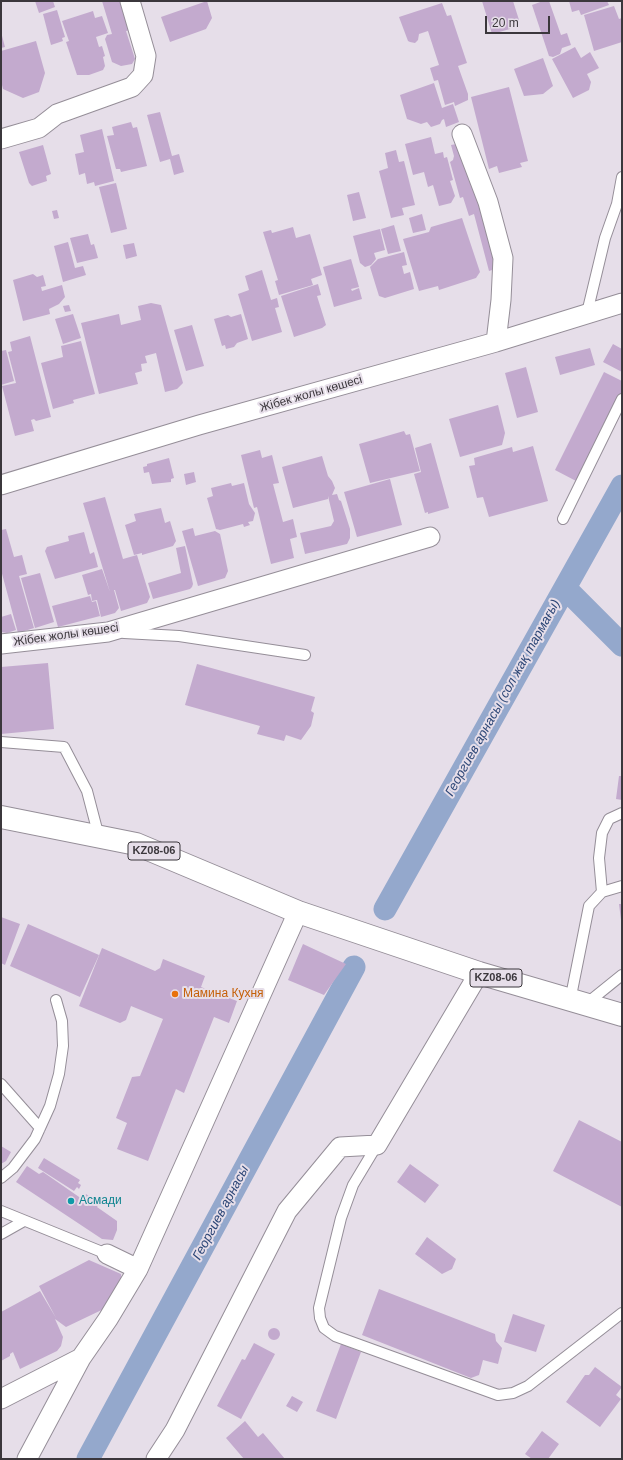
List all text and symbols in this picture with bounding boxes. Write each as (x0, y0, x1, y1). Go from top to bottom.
scale bar (487, 8, 552, 34)
text: 20 m (492, 16, 519, 30)
street label: Жібек жолы көшесі (258, 372, 364, 416)
water label: Георгиев арнасы (сол жақ тармағы) (442, 597, 564, 799)
street label: Жібек жолы көшесі (12, 620, 120, 650)
road number: KZ08-06 (128, 842, 180, 860)
road number: KZ08-06 (470, 969, 522, 987)
place label: Мамина Кухня (183, 987, 264, 1001)
marker: Мамина Кухня (170, 989, 180, 999)
water label: Георгиев арнасы (190, 1163, 252, 1263)
place label: Асмади (79, 1194, 122, 1208)
marker: Асмади (66, 1196, 76, 1206)

